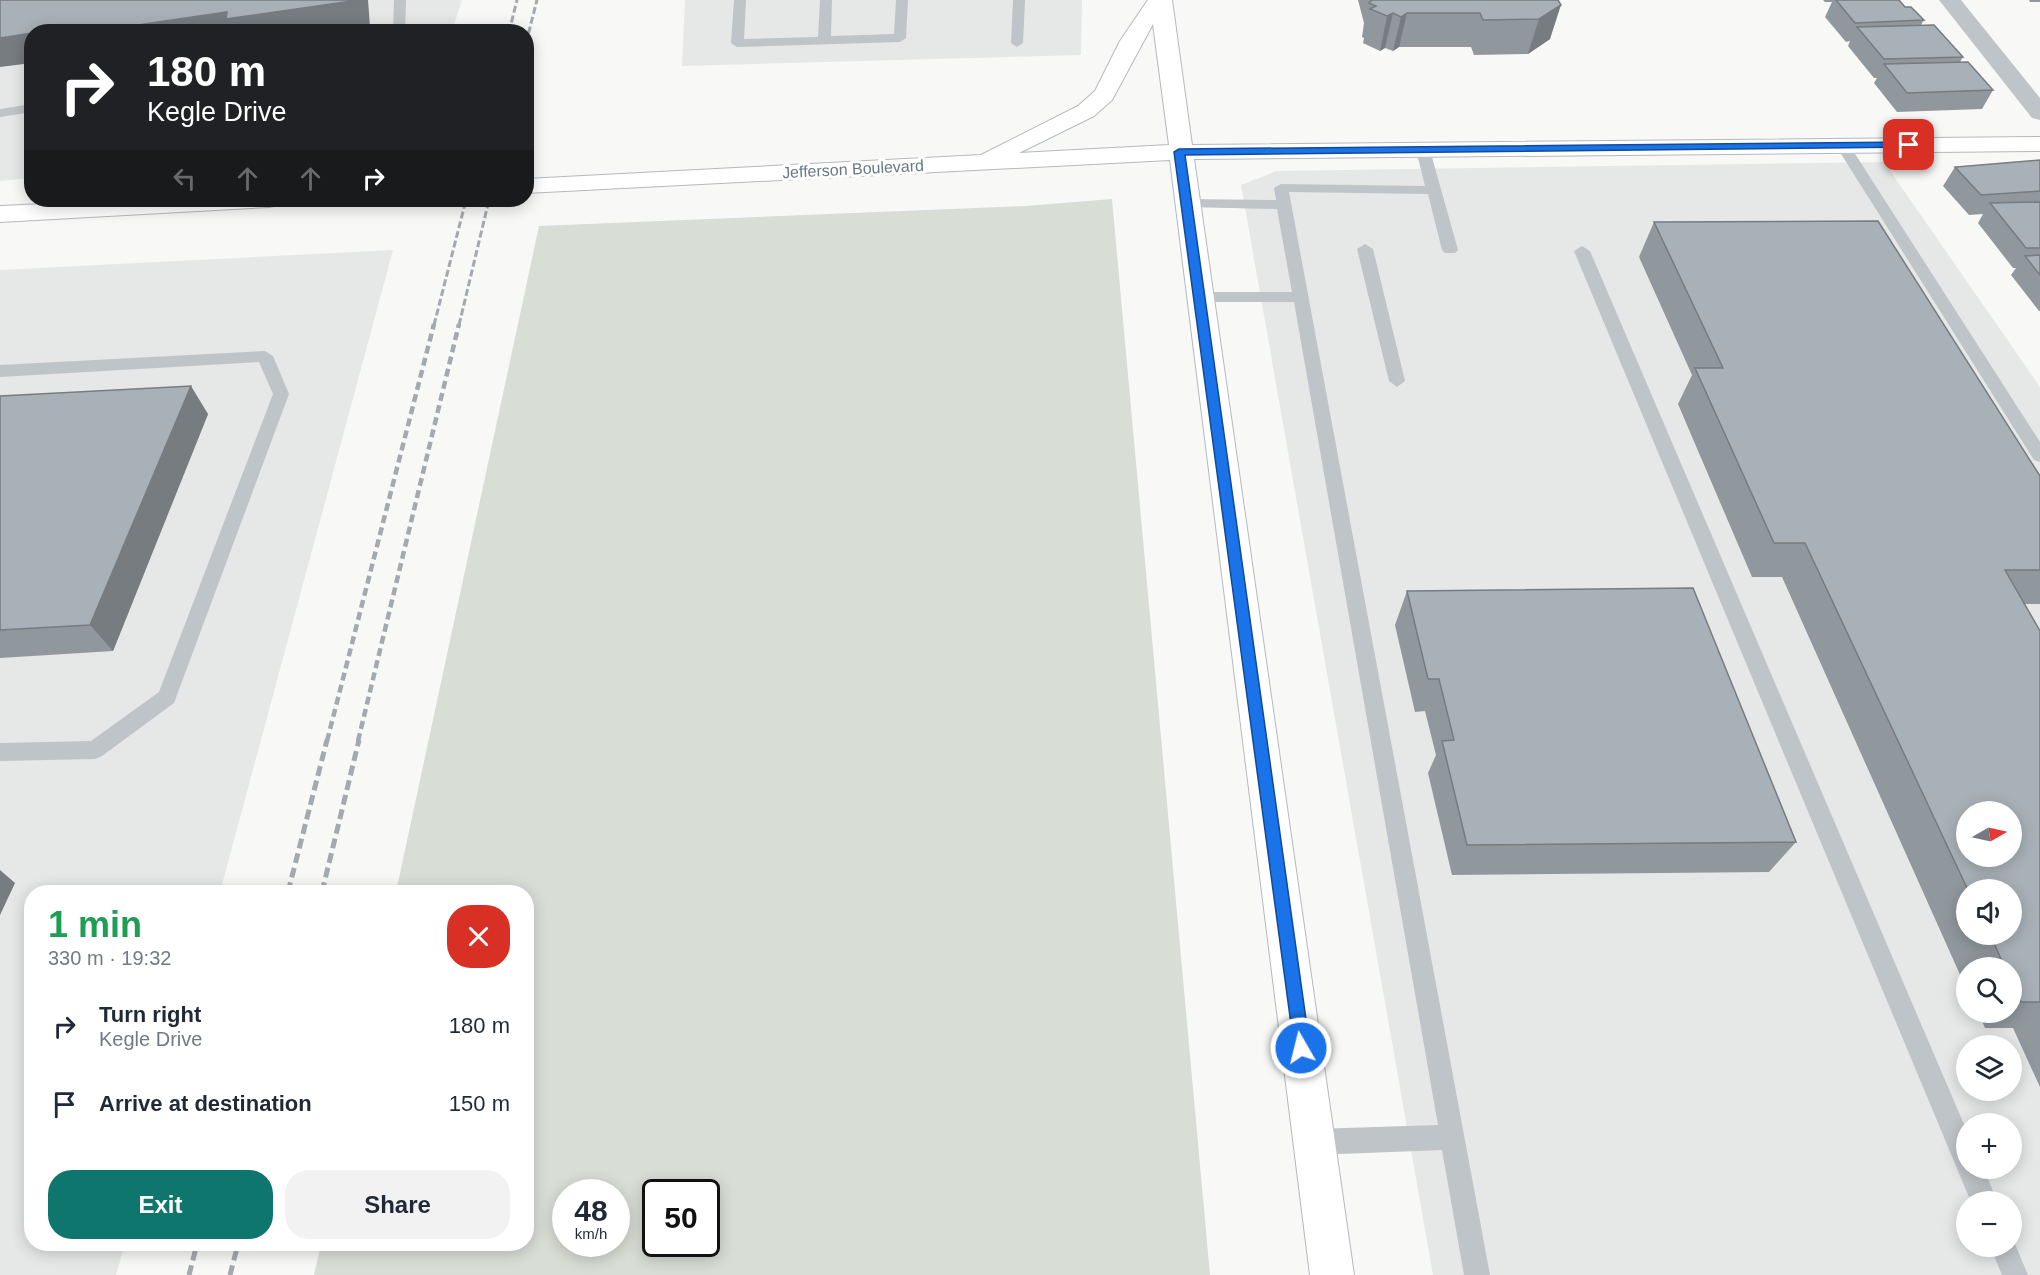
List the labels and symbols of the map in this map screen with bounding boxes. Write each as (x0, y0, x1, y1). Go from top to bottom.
pin (1883, 119, 1934, 170)
street label: Jefferson Boulevard (782, 157, 924, 181)
north arrow (1956, 801, 2022, 867)
position arrow (1269, 1016, 1333, 1080)
speed limit sign: 50 (642, 1179, 720, 1257)

